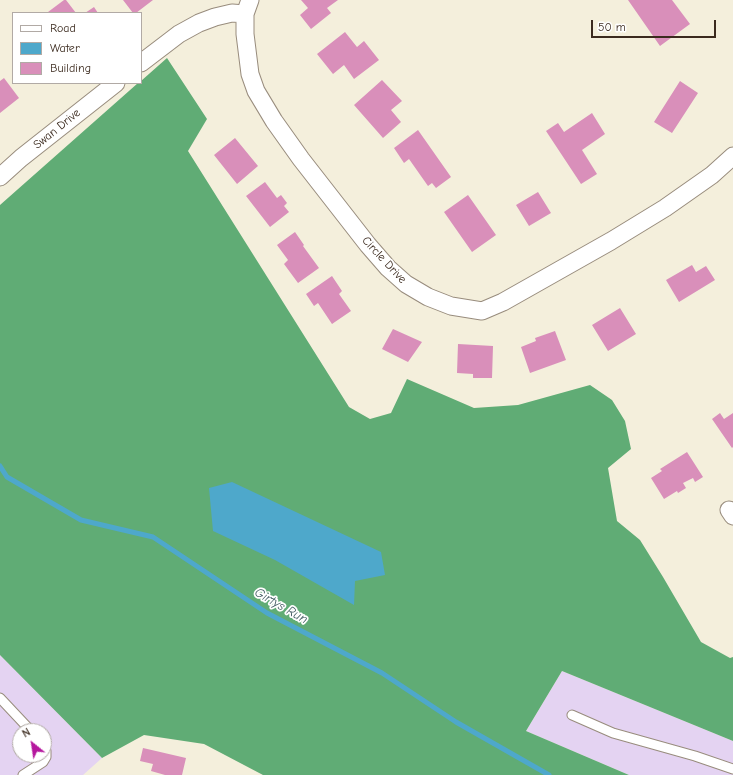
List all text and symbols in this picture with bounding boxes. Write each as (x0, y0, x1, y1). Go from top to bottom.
legend (12, 12, 142, 84)
scale bar (593, 12, 718, 38)
text: 50 m (598, 20, 626, 34)
text: Road (50, 21, 76, 35)
text: Water (50, 41, 80, 55)
text: Building (50, 61, 91, 75)
street label: Swan Drive (31, 106, 83, 152)
street label: Circle Drive (359, 234, 409, 286)
water label: Girtys Run (252, 585, 310, 627)
north arrow (12, 723, 52, 763)
text: N (20, 726, 33, 740)

